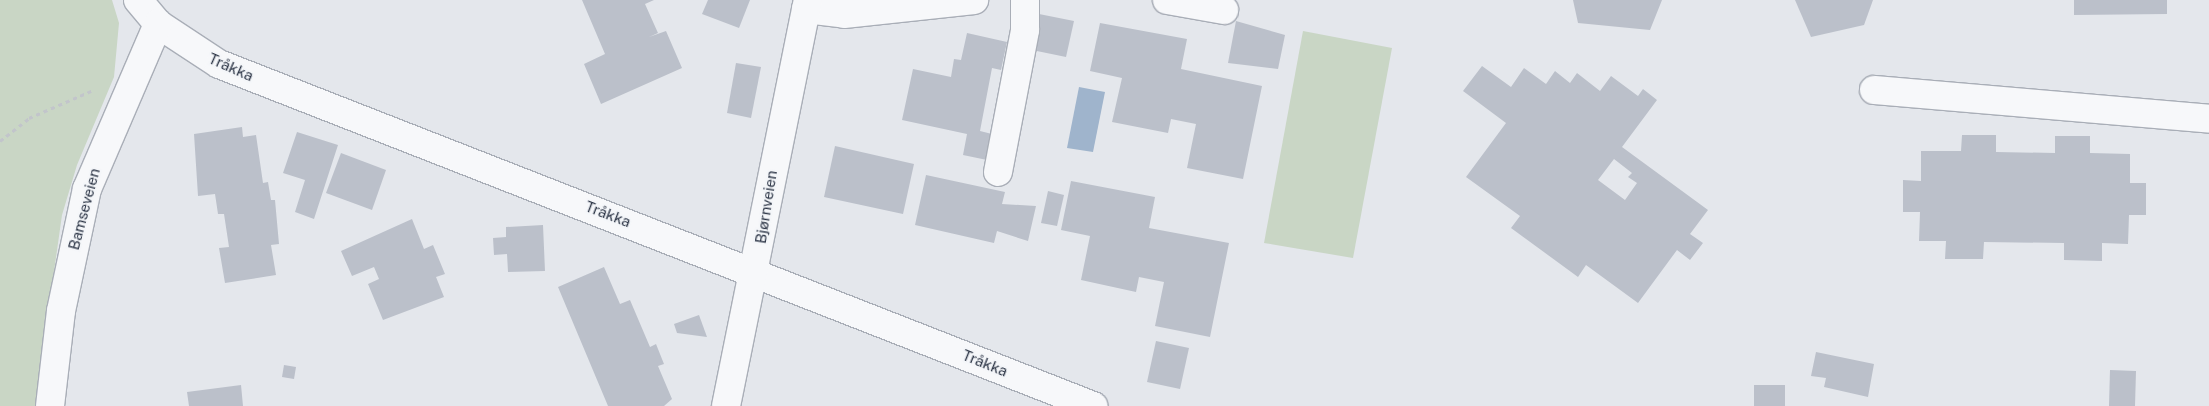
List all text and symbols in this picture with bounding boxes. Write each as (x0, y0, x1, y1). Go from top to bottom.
street label: Tråkka (206, 49, 256, 85)
street label: Bamseveien (64, 166, 104, 252)
street label: Bjørnveien (751, 169, 781, 245)
street label: Tråkka (583, 197, 633, 231)
street label: Tråkka (960, 346, 1010, 380)

